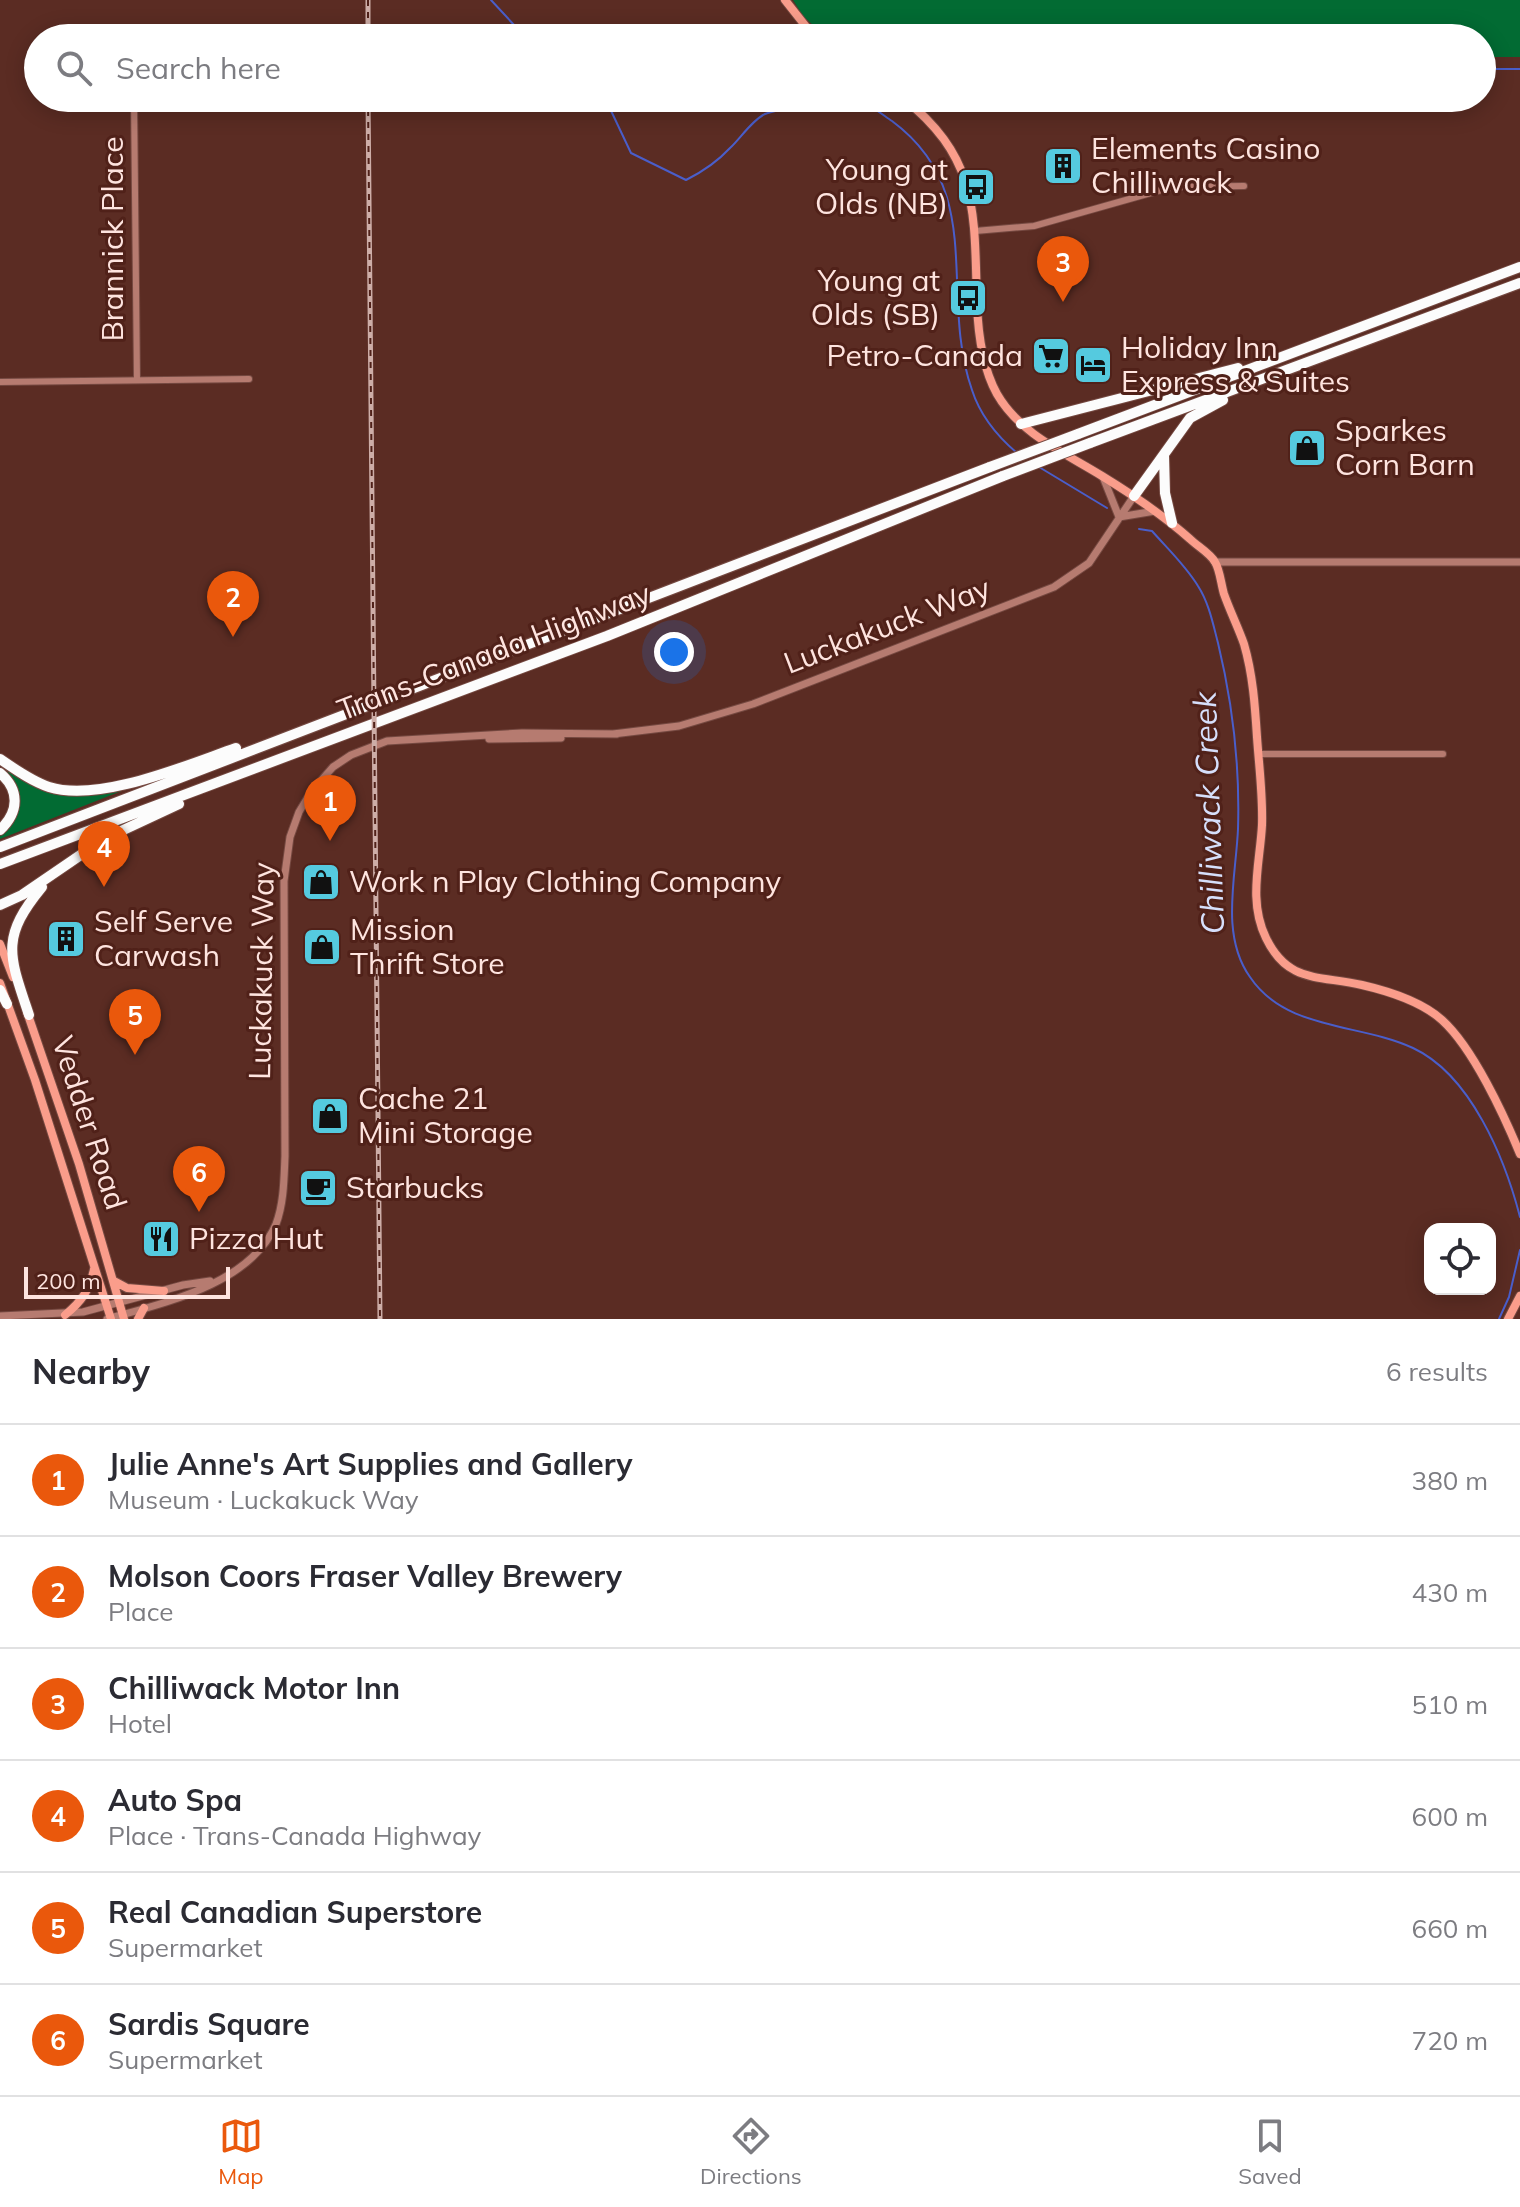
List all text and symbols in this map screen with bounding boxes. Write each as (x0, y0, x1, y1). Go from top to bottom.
search box (24, 24, 1496, 112)
icon: search (52, 46, 96, 90)
text: Search here (116, 49, 281, 87)
place label: Elements Casino Chilliwack (1091, 129, 1320, 201)
street label: Brannick Place (93, 136, 131, 342)
building icon: Elements Casino Chilliwack (1042, 145, 1084, 187)
place label: Young at Olds (NB) (815, 150, 948, 222)
bus stop icon: Young at Olds (NB) (955, 166, 997, 208)
pin: 3 (1037, 236, 1089, 302)
place label: Young at Olds (SB) (811, 261, 940, 333)
bus stop icon: Young at Olds (SB) (947, 277, 989, 319)
place label: Holiday Inn Express & Suites (1121, 328, 1350, 400)
supermarket icon: Petro-Canada (1030, 335, 1072, 377)
place label: Petro-Canada (827, 336, 1023, 374)
hotel icon: Holiday Inn Express & Suites (1072, 344, 1114, 386)
place label: Sparkes Corn Barn (1335, 411, 1475, 483)
shop icon: Sparkes Corn Barn (1286, 427, 1328, 469)
street label: Luckakuck Way (778, 568, 995, 682)
pin: 2 (207, 571, 259, 637)
street label: Trans-Canada Highway (332, 574, 656, 728)
your location (654, 632, 694, 672)
water label: Chilliwack Creek (1184, 689, 1232, 935)
pin: 1 (304, 775, 356, 841)
pin: 4 (78, 821, 130, 887)
shop icon: Work n Play Clothing Company (300, 861, 342, 903)
street label: Luckakuck Way (240, 862, 282, 1080)
place label: Work n Play Clothing Company (349, 862, 781, 900)
place label: Self Serve Carwash (94, 902, 233, 974)
place label: Mission Thrift Store (350, 910, 505, 982)
building icon: Self Serve Carwash (45, 918, 87, 960)
shop icon: Mission Thrift Store (301, 926, 343, 968)
pin: 5 (109, 989, 161, 1055)
street label: Vedder Road (44, 1031, 136, 1214)
place label: Cache 21 Mini Storage (358, 1079, 533, 1151)
shop icon: Cache 21 Mini Storage (309, 1095, 351, 1137)
pin: 6 (173, 1146, 225, 1212)
cafe icon: Starbucks (297, 1167, 339, 1209)
place label: Starbucks (346, 1168, 484, 1206)
restaurant icon: Pizza Hut (140, 1218, 182, 1260)
place label: Pizza Hut (189, 1219, 323, 1257)
map controls (1424, 1223, 1496, 1295)
button: locate (1424, 1223, 1496, 1295)
scale bar (24, 1263, 230, 1299)
text: 200 m (36, 1267, 101, 1295)
text: Nearby (32, 1350, 150, 1393)
text: 6 results (1386, 1355, 1488, 1388)
text: Julie Anne's Art Supplies and Gallery (108, 1445, 633, 1483)
text: 1 (50, 1464, 66, 1497)
text: 380 m (1412, 1464, 1488, 1497)
text: Museum · Luckakuck Way (108, 1483, 419, 1516)
text: Molson Coors Fraser Valley Brewery (108, 1557, 622, 1595)
text: 2 (50, 1576, 66, 1609)
text: 430 m (1412, 1576, 1488, 1609)
text: Place (108, 1595, 173, 1628)
text: Chilliwack Motor Inn (108, 1669, 400, 1707)
text: 3 (50, 1688, 66, 1721)
text: 510 m (1412, 1688, 1488, 1721)
text: Hotel (108, 1707, 172, 1740)
text: Auto Spa (108, 1781, 242, 1819)
text: 4 (50, 1800, 66, 1833)
text: 600 m (1412, 1800, 1488, 1833)
text: Place · Trans-Canada Highway (108, 1819, 481, 1852)
text: Real Canadian Superstore (108, 1893, 482, 1931)
text: 5 (50, 1912, 66, 1945)
text: 660 m (1412, 1912, 1488, 1945)
text: Supermarket (108, 1931, 263, 1964)
text: Sardis Square (108, 2005, 310, 2043)
text: 6 (50, 2024, 66, 2057)
text: 720 m (1412, 2024, 1488, 2057)
text: Supermarket (108, 2043, 263, 2076)
tab: Map (218, 2114, 264, 2190)
tab: Directions (700, 2114, 802, 2190)
tab: Saved (1238, 2114, 1302, 2190)

